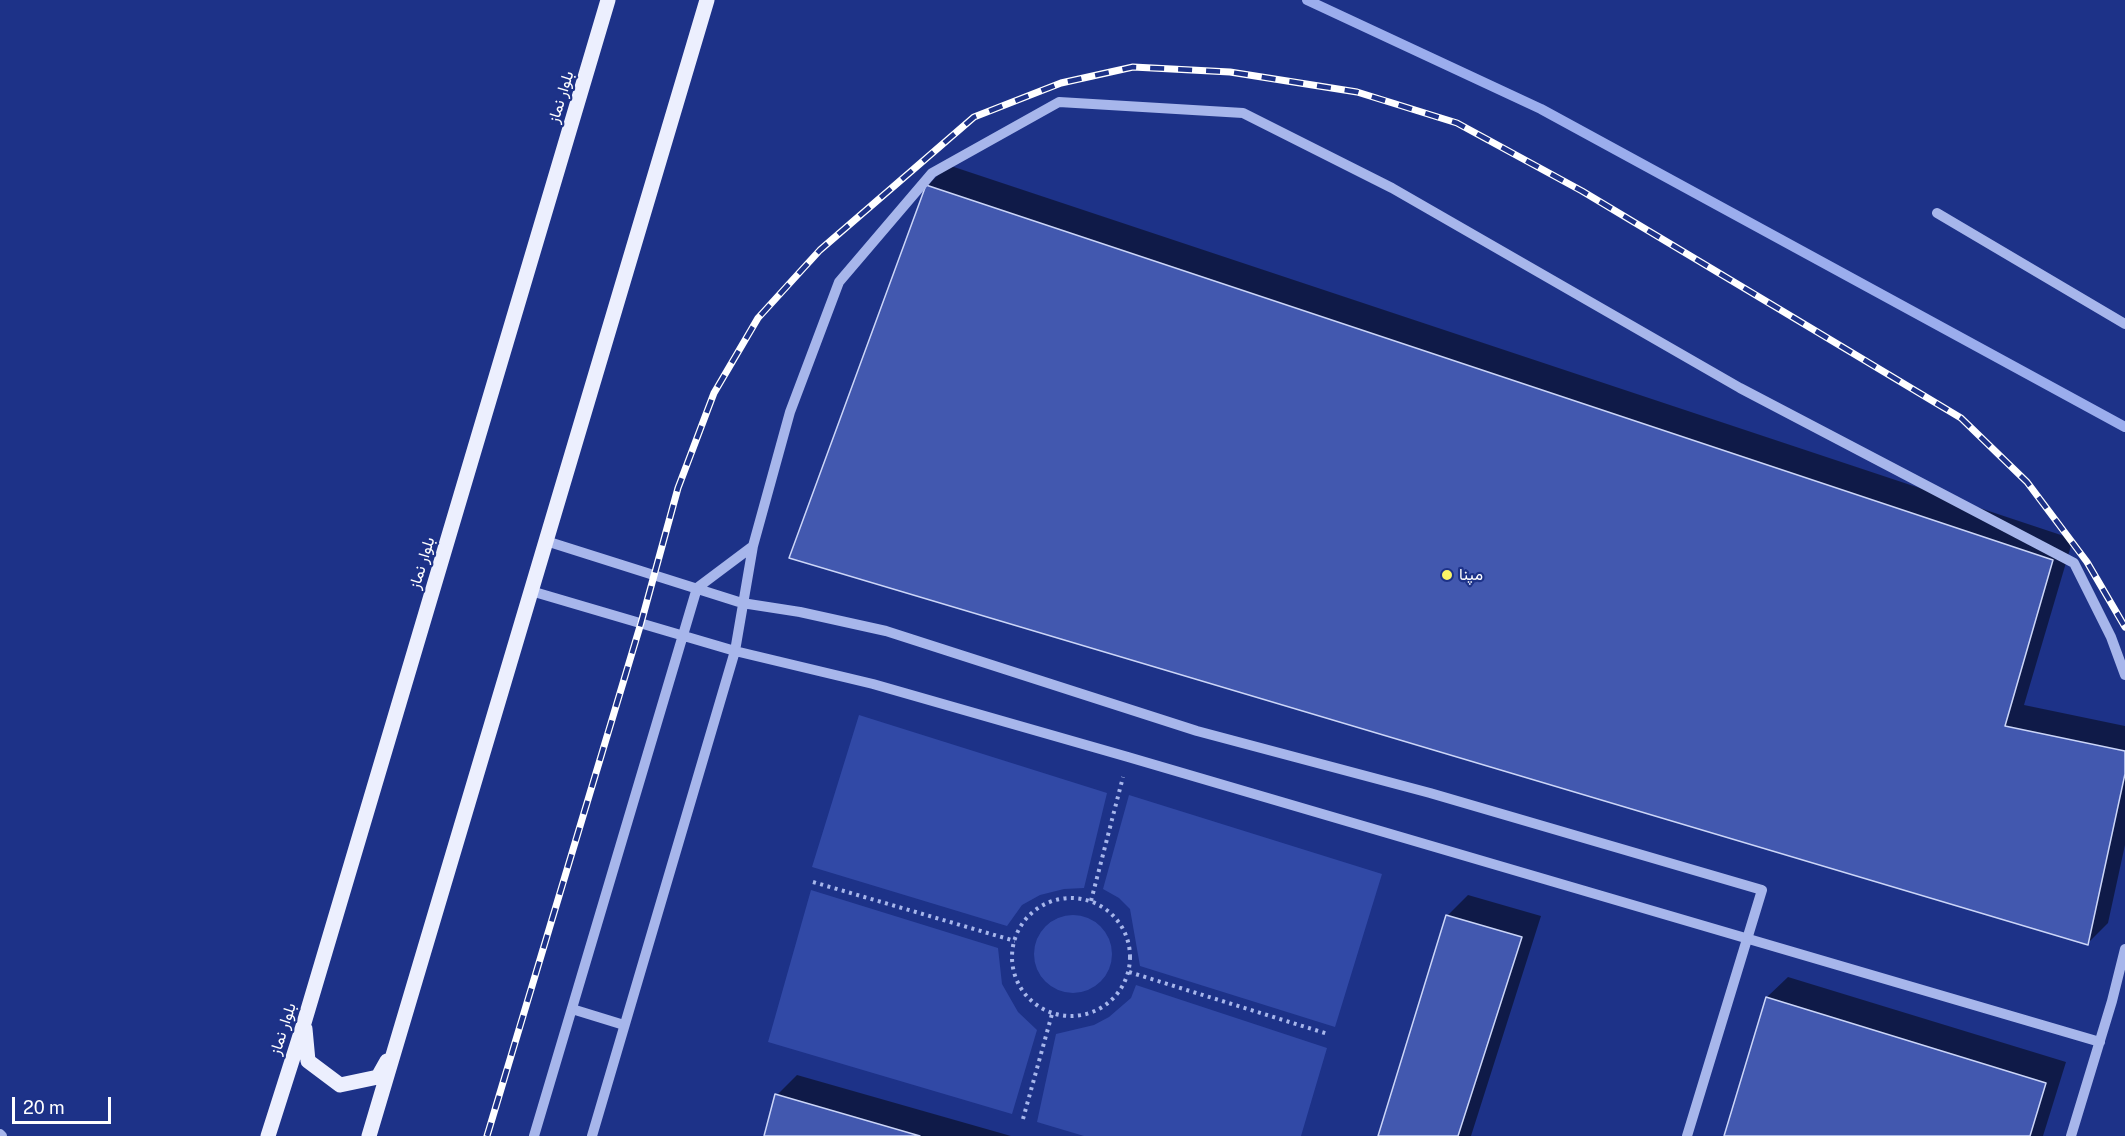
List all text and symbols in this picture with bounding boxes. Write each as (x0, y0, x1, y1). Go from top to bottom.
street label: بلوار نماز (544, 69, 578, 125)
street label: بلوار نماز (405, 535, 439, 591)
place label: مپنا (1459, 565, 1483, 585)
marker: مپنا (1440, 568, 1454, 582)
street label: بلوار نماز (266, 1001, 300, 1057)
scale bar (15, 1085, 114, 1123)
text: 20 m (23, 1097, 65, 1118)

